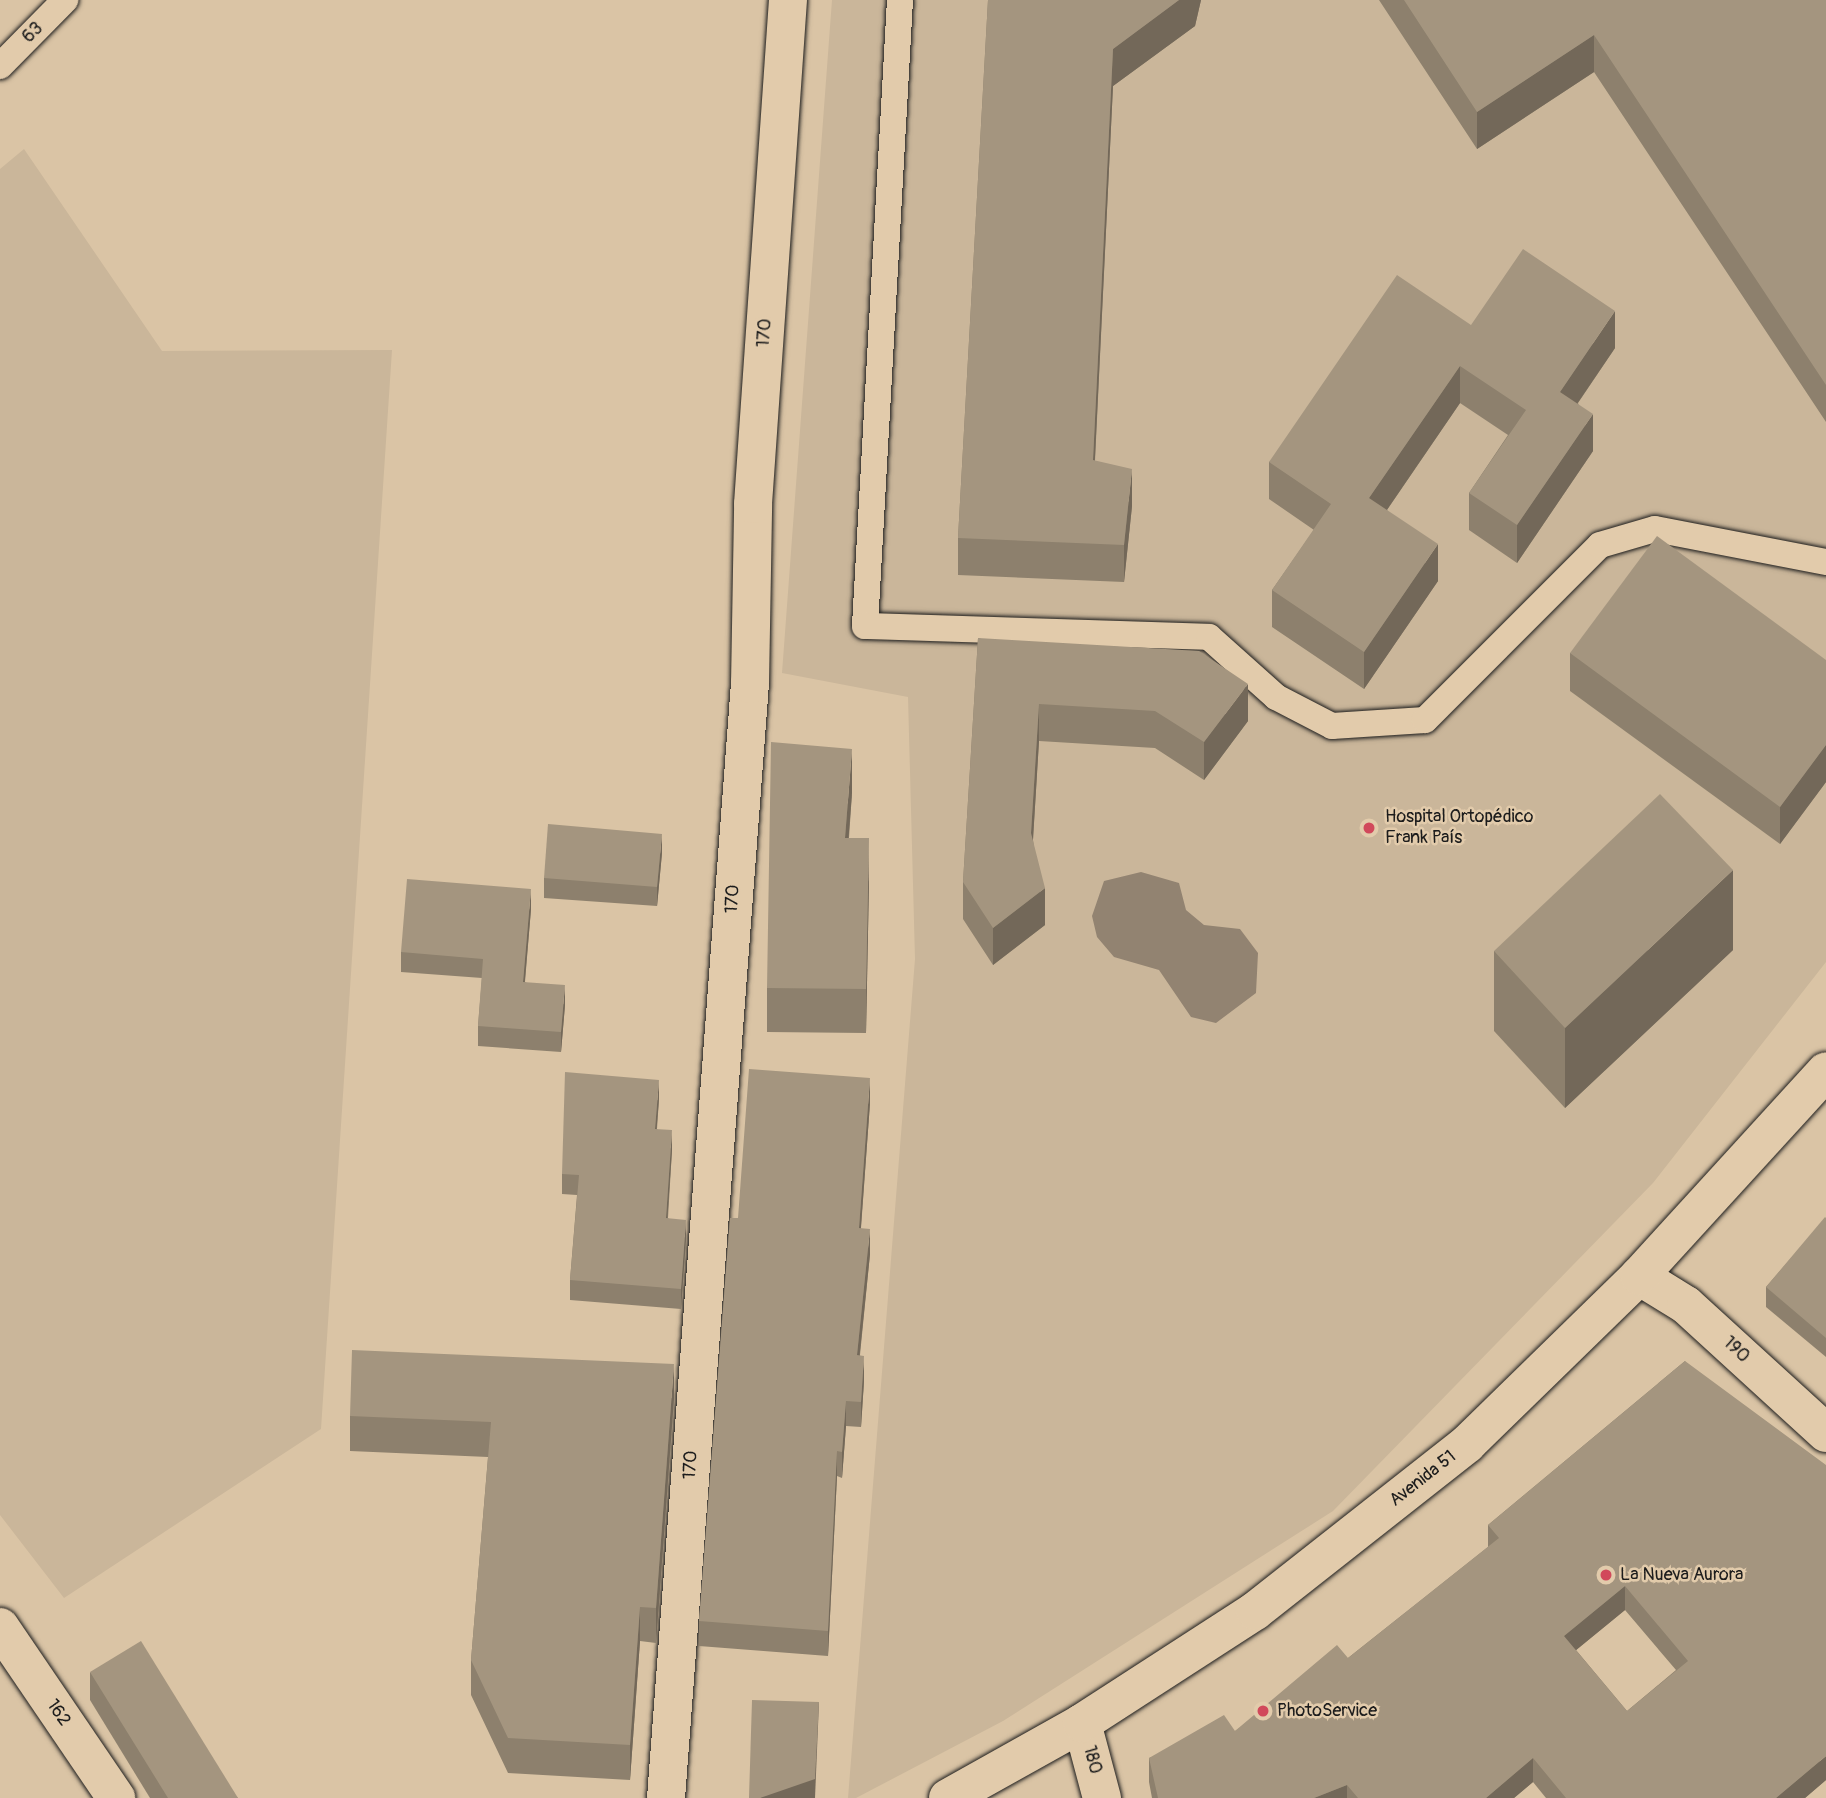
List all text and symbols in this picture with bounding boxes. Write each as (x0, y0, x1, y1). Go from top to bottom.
street label: 63 (18, 18, 48, 48)
street label: 170 (753, 318, 777, 348)
place label: Hospital Ortopédico Frank País (1385, 807, 1533, 850)
marker: Hospital Ortopédico Frank País (1359, 818, 1379, 838)
street label: 170 (721, 884, 745, 914)
street label: 190 (1718, 1332, 1754, 1368)
street label: Avenida 51 (1385, 1446, 1461, 1512)
street label: 170 (679, 1450, 703, 1480)
place label: La Nueva Aurora (1620, 1564, 1743, 1586)
marker: La Nueva Aurora (1598, 1567, 1614, 1583)
street label: 162 (41, 1696, 75, 1730)
place label: PhotoService (1277, 1700, 1377, 1722)
marker: PhotoService (1255, 1703, 1271, 1719)
street label: 180 (1078, 1743, 1106, 1777)

